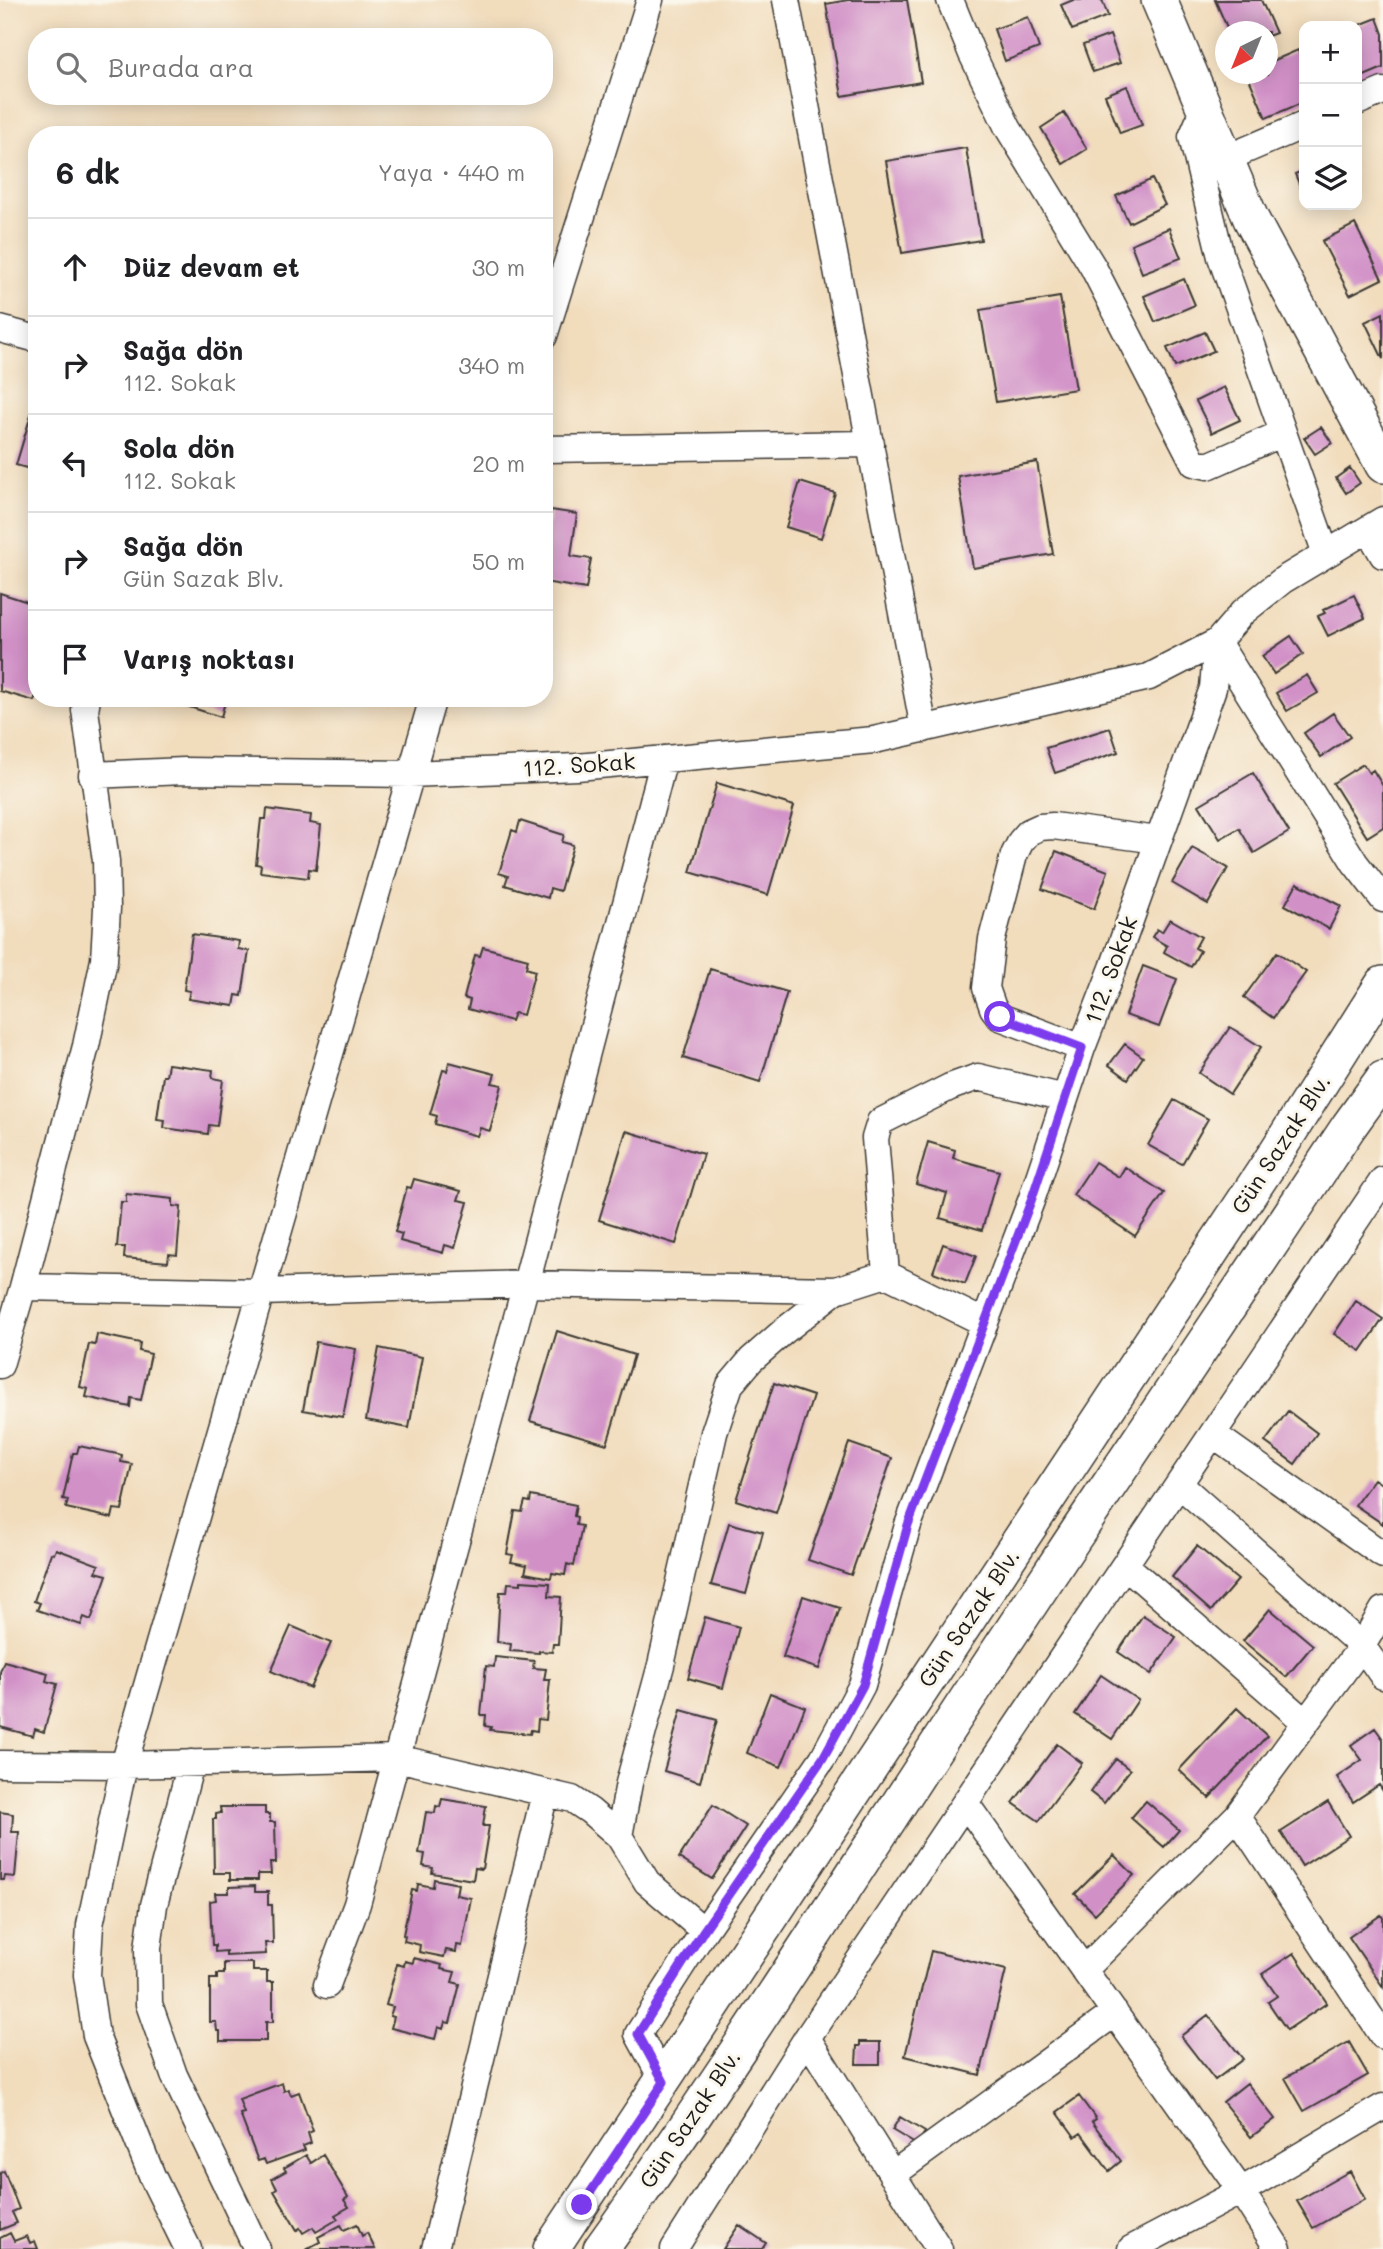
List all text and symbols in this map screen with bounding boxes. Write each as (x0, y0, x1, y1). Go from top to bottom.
north arrow (1215, 21, 1278, 84)
map controls (1299, 21, 1362, 210)
button: + (1299, 21, 1362, 84)
search box (28, 28, 553, 105)
icon: search (52, 48, 90, 86)
text: Burada ara (108, 50, 254, 84)
button: − (1299, 84, 1362, 147)
button: layers (1299, 147, 1362, 210)
text: 6 dk (56, 152, 120, 192)
text: Yaya · 440 m (378, 157, 525, 187)
icon: ahead (56, 248, 94, 286)
text: Düz devam et (123, 250, 300, 284)
text: 30 m (472, 252, 525, 282)
text: Sağa dön (123, 333, 243, 367)
icon: right (56, 346, 94, 384)
text: 340 m (458, 350, 525, 380)
text: 112. Sokak (123, 367, 236, 397)
text: Sola dön (123, 431, 235, 465)
icon: left (56, 444, 94, 482)
text: 20 m (472, 448, 525, 478)
text: 112. Sokak (123, 465, 236, 495)
text: Sağa dön (123, 529, 243, 563)
icon: right (56, 542, 94, 580)
text: 50 m (472, 546, 525, 576)
text: Gün Sazak Blv. (123, 563, 284, 593)
icon: arrive (56, 640, 94, 678)
text: Varış noktası (123, 642, 296, 676)
street label: 112. Sokak (522, 745, 636, 783)
street label: 112. Sokak (1077, 911, 1143, 1028)
route start (984, 1001, 1015, 1032)
street label: Gün Sazak Blv. (1224, 1068, 1337, 1219)
street label: Gün Sazak Blv. (911, 1542, 1026, 1693)
street label: Gün Sazak Blv. (632, 2043, 747, 2194)
route end (566, 2189, 597, 2220)

